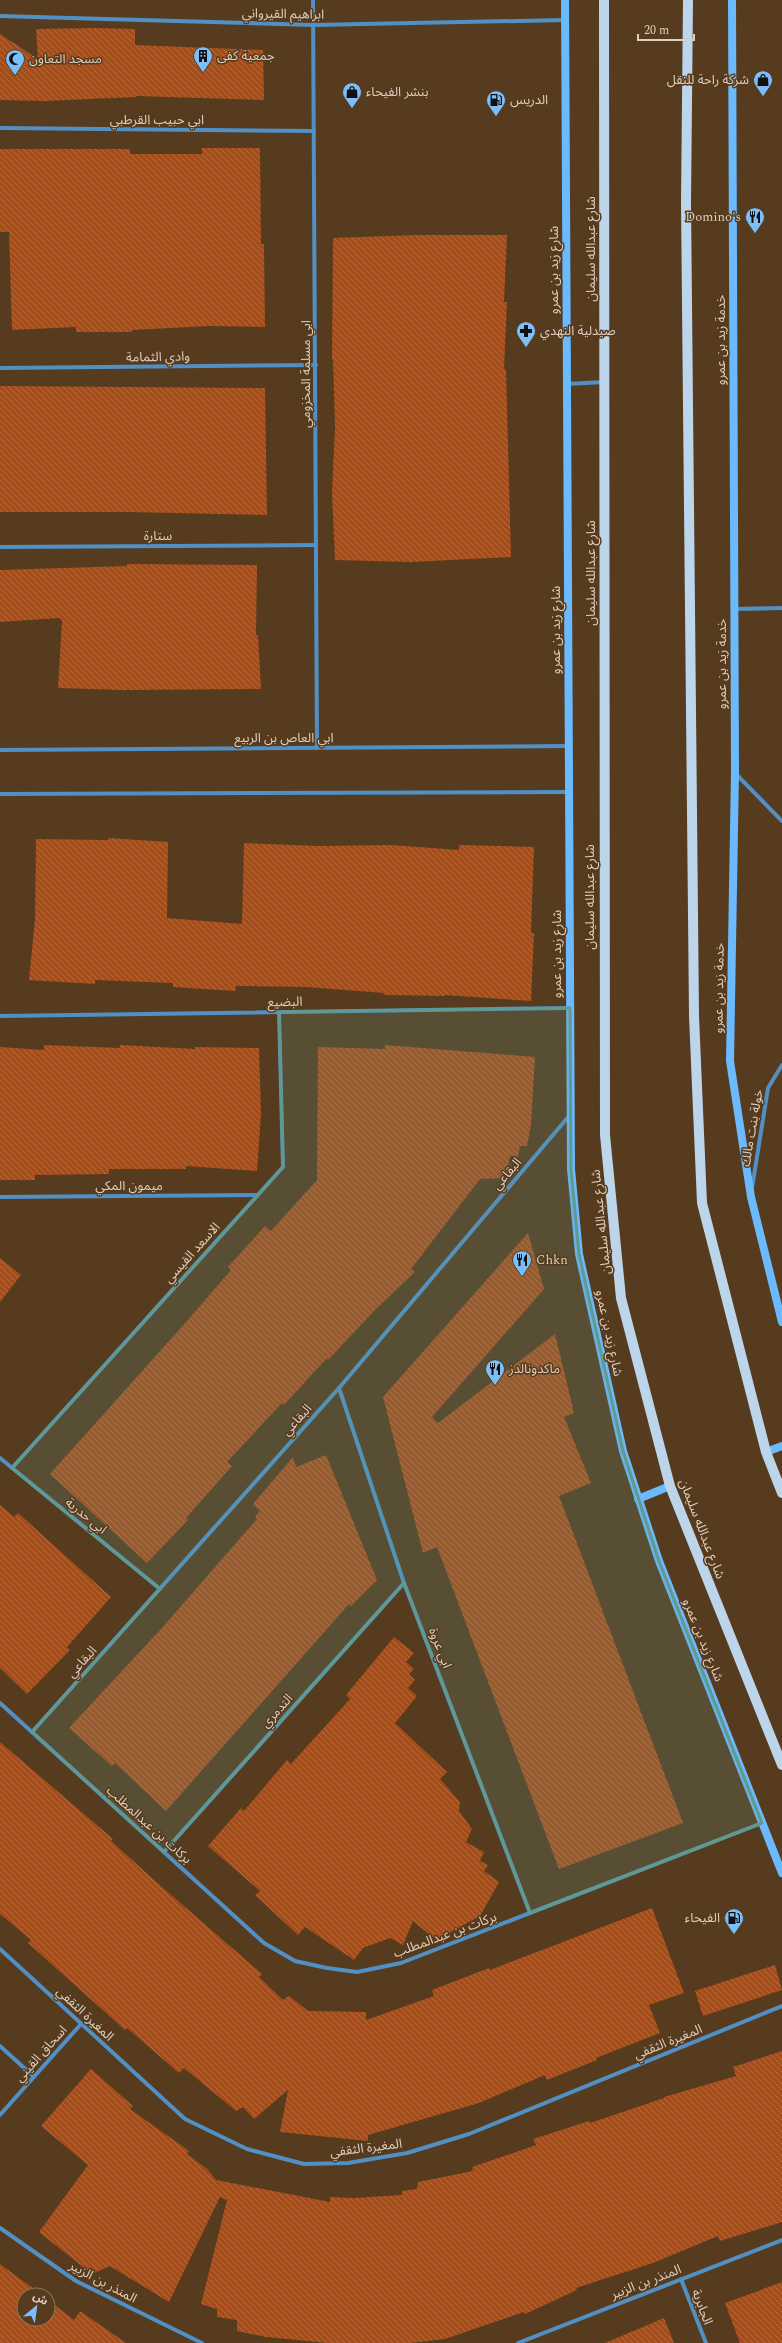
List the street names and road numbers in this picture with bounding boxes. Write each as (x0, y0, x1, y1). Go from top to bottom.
street label: ابراهيم القيرواني (242, 3, 324, 25)
street label: ابي حبيب القرطبي (110, 110, 204, 130)
street label: شارع عبدالله سليمان (581, 196, 601, 302)
street label: شارع زيد بن عمرو (544, 226, 564, 314)
street label: خدمة زيد بن عمرو (711, 294, 731, 385)
street label: ابي مسلمة المخزومي (296, 320, 316, 428)
street label: وادي الثمامة (126, 346, 190, 368)
street label: شارع عبدالله سليمان (581, 520, 601, 626)
street label: ستارة (144, 526, 172, 546)
street label: شارع زيد بن عمرو (546, 586, 566, 674)
street label: خدمة زيد بن عمرو (712, 618, 732, 709)
street label: ابي العاص بن الربيع (234, 728, 334, 748)
street label: شارع عبدالله سليمان (580, 844, 600, 950)
street label: شارع زيد بن عمرو (547, 910, 567, 998)
street label: خدمة زيد بن عمرو (708, 942, 730, 1033)
street label: البضيع (267, 992, 303, 1012)
street label: خولة بنت مالك (735, 1087, 769, 1168)
street label: البقاعي (487, 1153, 527, 1195)
street label: شارع عبدالله سليمان (586, 1168, 616, 1276)
street label: ميمون المكي (95, 1176, 163, 1196)
street label: الاسعد القيسي (159, 1218, 225, 1288)
street label: شارع زيد بن عمرو (590, 1288, 628, 1378)
street label: البقاعي (277, 1399, 317, 1441)
street label: شارع عبدالله سليمان (674, 1476, 730, 1582)
street label: ابي حدرية (61, 1493, 111, 1539)
street label: شارع زيد بن عمرو (677, 1595, 729, 1685)
street label: ابي عروة (423, 1625, 457, 1671)
street label: البقاعي (62, 1641, 102, 1683)
street label: التدمري (256, 1689, 298, 1733)
street label: بركات بن عبدالمطلب (102, 1781, 196, 1869)
street label: بركات بن عبدالمطلب (390, 1907, 500, 1963)
street label: المغيرة الثقفي (52, 1982, 118, 2046)
street label: المغيرة الثقفي (631, 2019, 705, 2065)
street label: اسحاق القيني (10, 2021, 72, 2087)
street label: المغيرة الثقفي (329, 2134, 403, 2162)
street label: المنذر بن الزبير (65, 2255, 141, 2308)
street label: المنذر بن الزبير (607, 2259, 684, 2305)
street label: الجابرية (686, 2286, 718, 2328)

